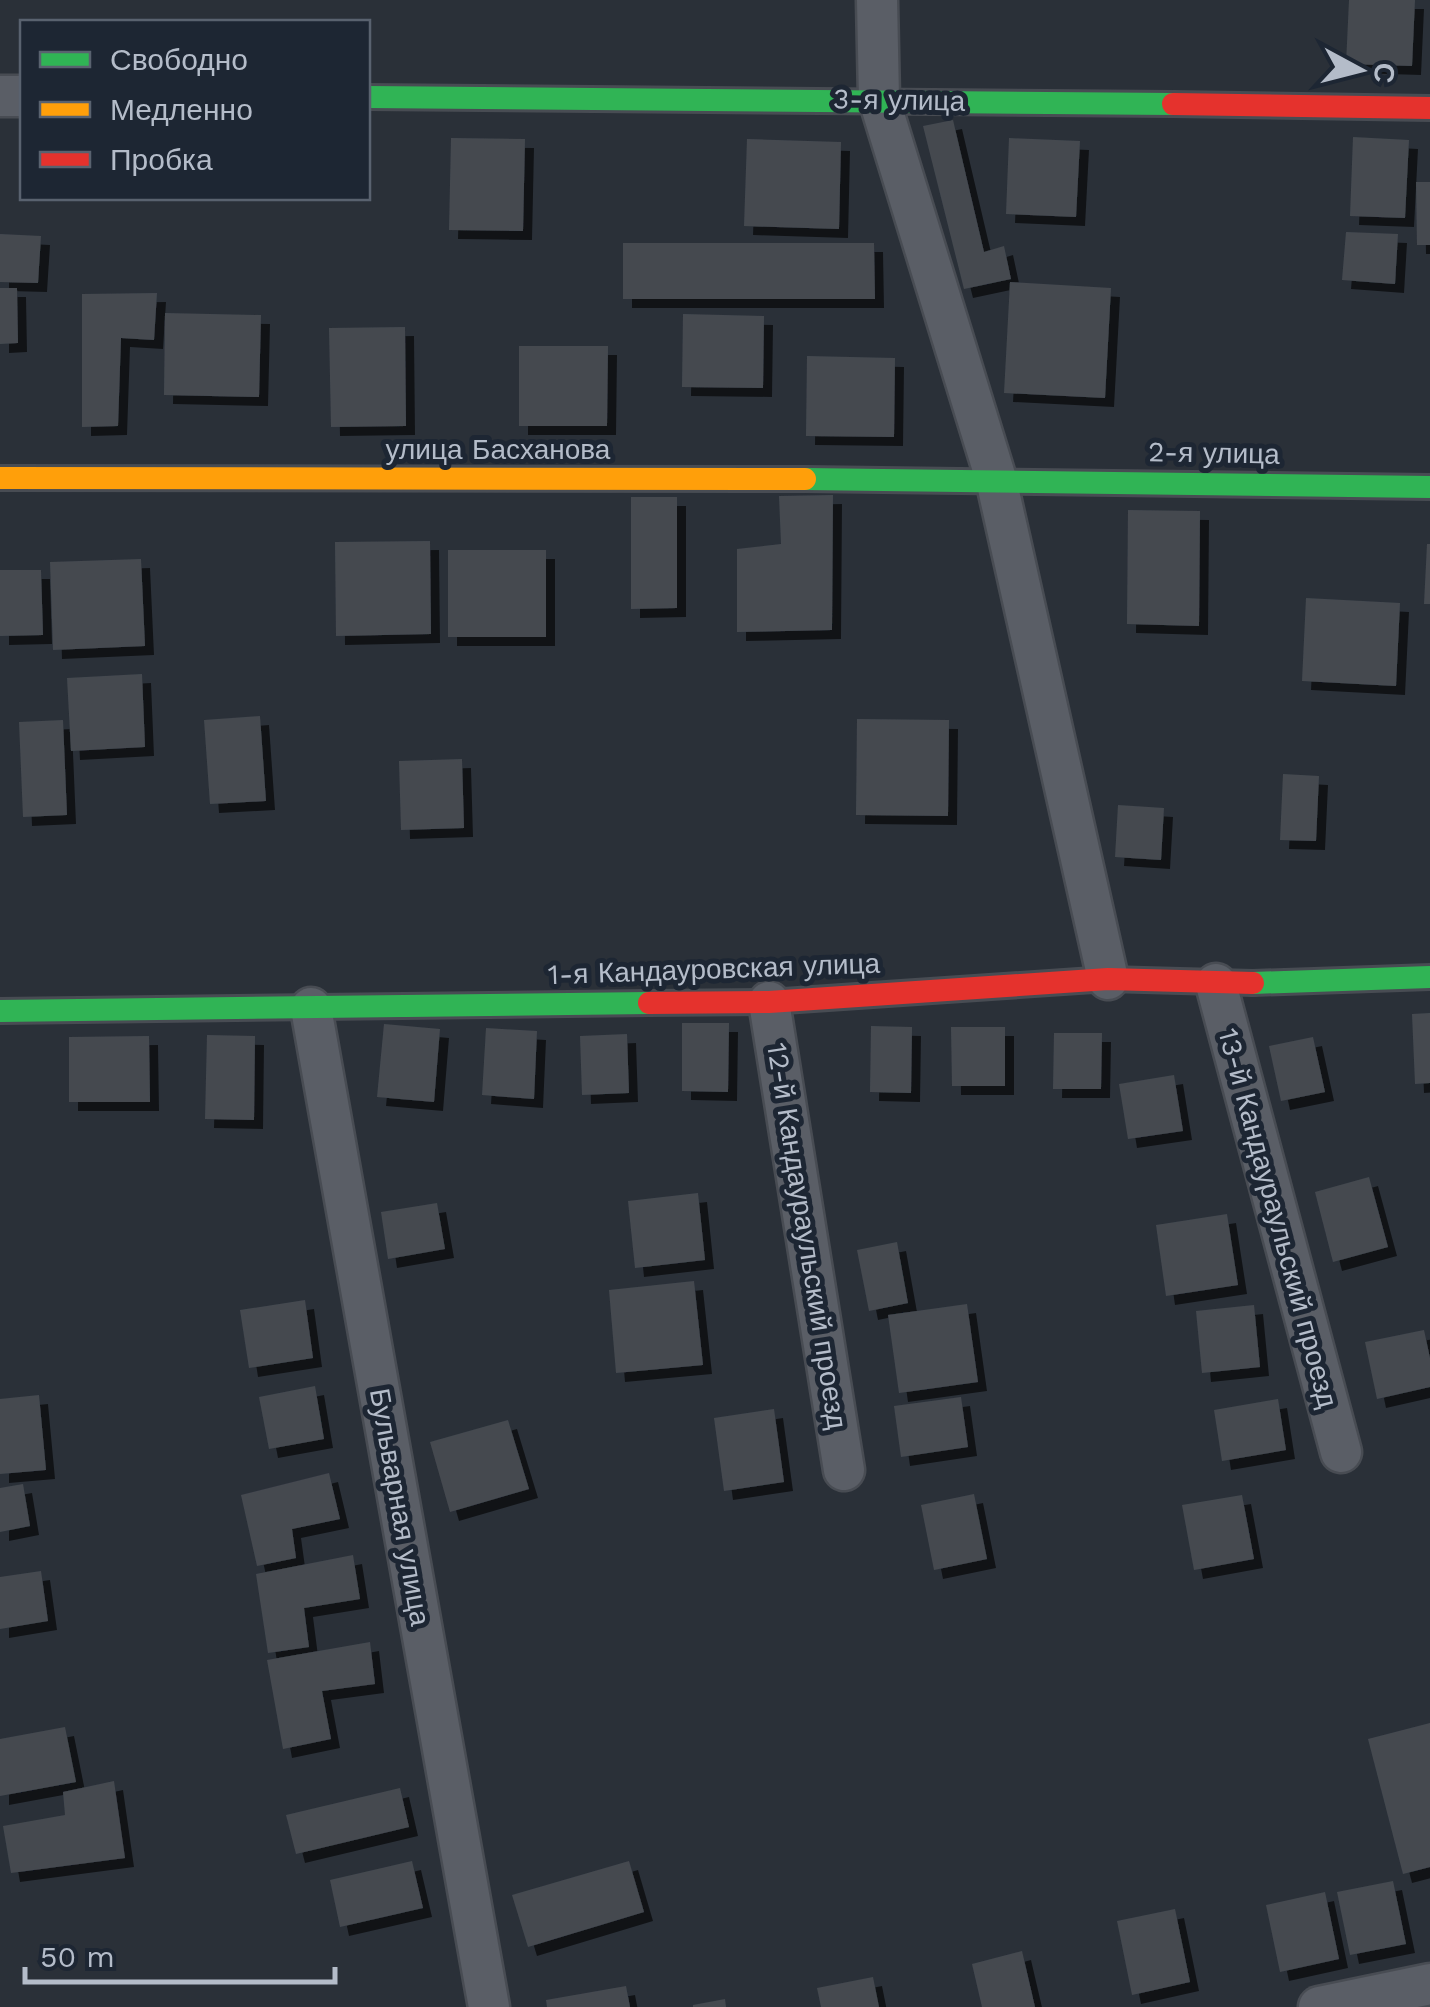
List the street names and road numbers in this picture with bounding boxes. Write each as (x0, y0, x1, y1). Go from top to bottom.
street label: 3-я улица (833, 82, 966, 118)
street label: улица Басханова (386, 433, 611, 466)
street label: 2-я улица (1148, 435, 1281, 471)
street label: 1-я Кандауровская улица (547, 947, 881, 991)
street label: 13-й Кандаураульский проезд (1211, 1025, 1345, 1411)
street label: 12-й Кандаураульский проезд (760, 1040, 854, 1432)
street label: Бульварная улица (363, 1386, 437, 1629)

